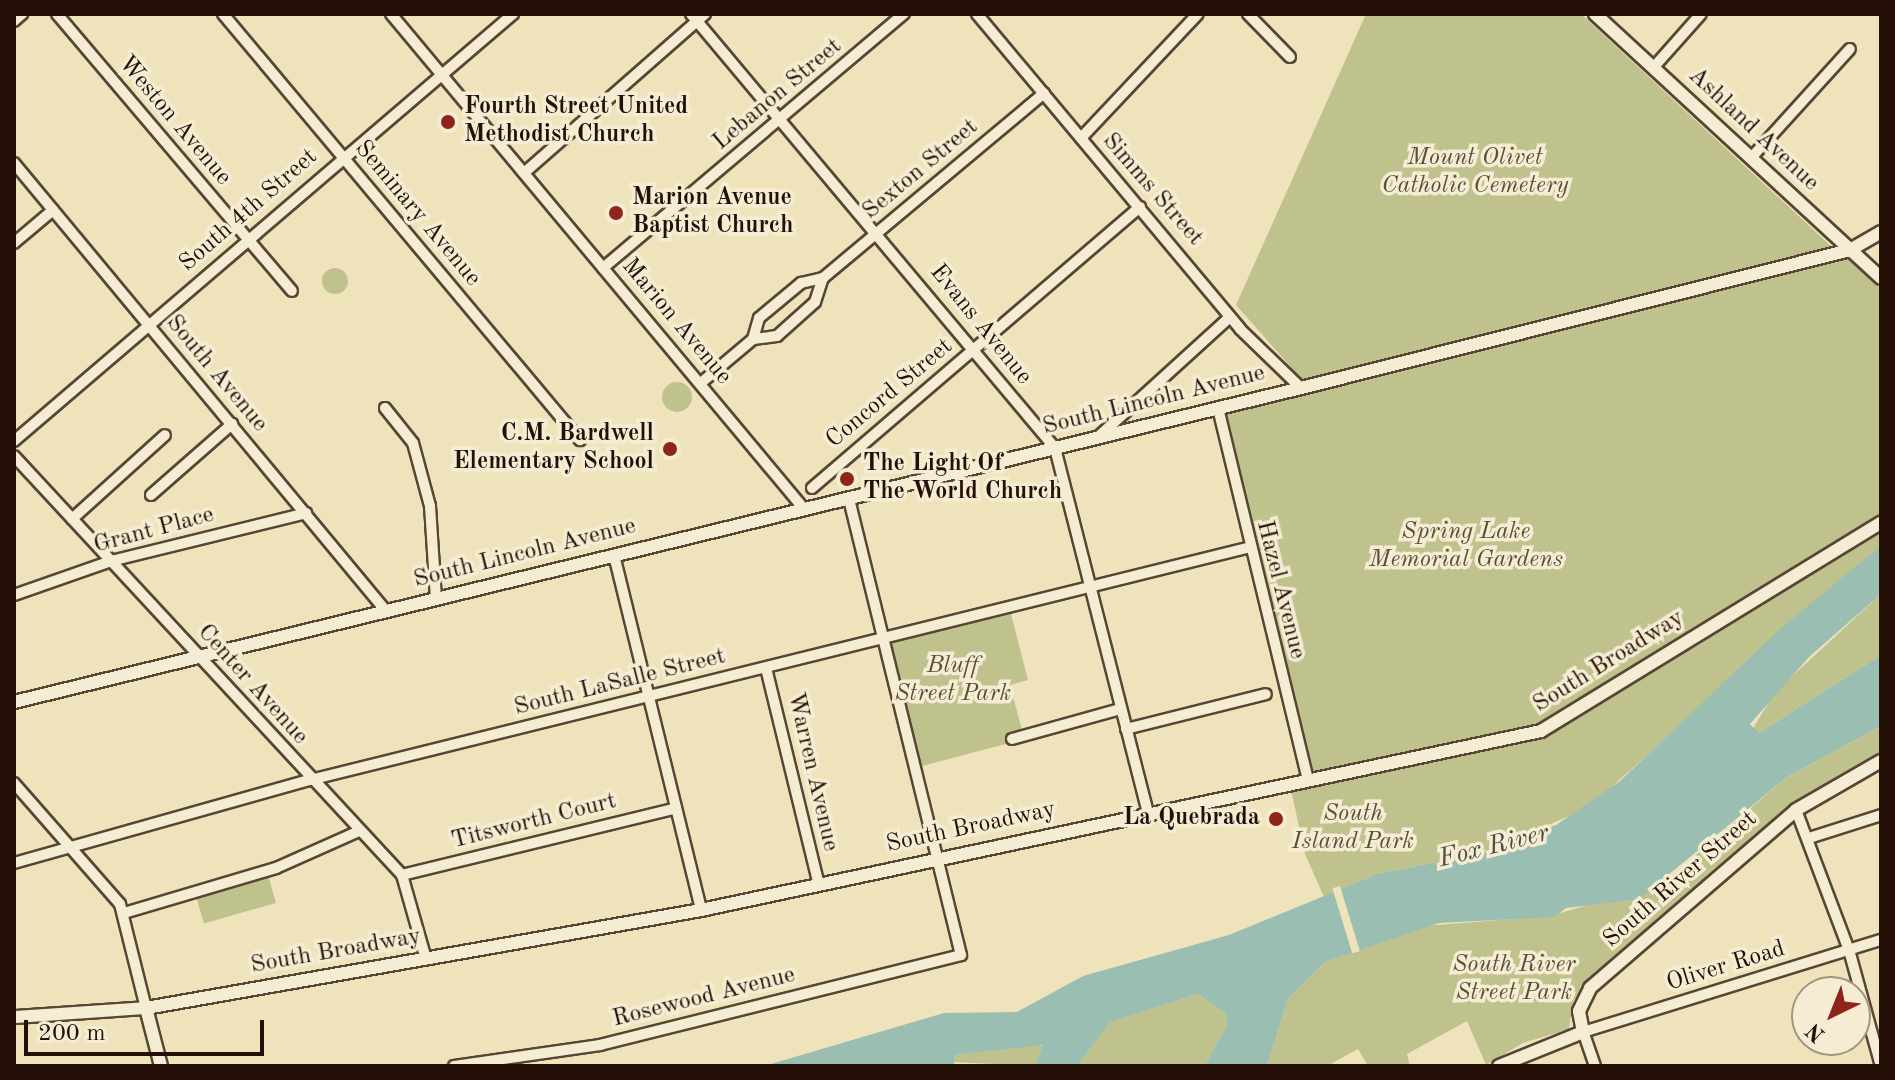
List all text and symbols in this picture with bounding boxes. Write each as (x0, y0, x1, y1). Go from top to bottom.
street label: Lebanon Street (708, 33, 848, 157)
street label: Weston Avenue (111, 50, 237, 192)
street label: Ashland Avenue (1682, 62, 1824, 198)
place label: Fourth Street United Methodist Church (464, 94, 688, 150)
marker: Fourth Street United Methodist Church (439, 113, 457, 131)
street label: Sexton Street (857, 113, 985, 227)
street label: Simms Street (1095, 128, 1209, 252)
street label: Seminary Avenue (348, 135, 486, 293)
street label: South 4th Street (174, 143, 324, 279)
park label: Mount Olivet Catholic Cemetery (1381, 145, 1569, 201)
place label: Marion Avenue Baptist Church (632, 185, 793, 241)
marker: Marion Avenue Baptist Church (607, 204, 625, 222)
street label: Marion Avenue (615, 253, 737, 391)
street label: Evans Avenue (923, 259, 1037, 391)
street label: South Avenue (159, 310, 273, 438)
street label: Concord Street (821, 333, 959, 455)
street label: South Lincoln Avenue (1040, 359, 1268, 443)
place label: C.M. Bardwell Elementary School (453, 421, 654, 477)
marker: C.M. Bardwell Elementary School (661, 440, 679, 458)
place label: The Light Of The World Church (863, 451, 1062, 507)
marker: The Light Of The World Church (838, 470, 856, 488)
street label: Grant Place (91, 501, 217, 561)
street label: South Lincoln Avenue (411, 512, 639, 596)
street label: Hazel Avenue (1249, 518, 1311, 662)
park label: Spring Lake Memorial Gardens (1369, 519, 1563, 575)
street label: South Broadway (1528, 604, 1690, 720)
street label: Center Avenue (190, 619, 314, 751)
street label: South LaSalle Street (511, 643, 729, 723)
park label: Bluff Street Park (895, 653, 1011, 709)
street label: Warren Avenue (780, 690, 844, 854)
street label: Titsworth Court (449, 788, 619, 856)
street label: South Broadway (884, 796, 1058, 860)
park label: South Island Park (1292, 801, 1414, 857)
place label: La Quebrada (1123, 805, 1260, 833)
street label: South River Street (1598, 805, 1764, 955)
marker: La Quebrada (1267, 810, 1285, 828)
water label: Fox River (1436, 818, 1552, 876)
street label: South Broadway (249, 923, 423, 981)
street label: Oliver Road (1663, 935, 1789, 999)
park label: South River Street Park (1452, 952, 1576, 1008)
street label: Rosewood Avenue (610, 961, 798, 1035)
north arrow (1791, 976, 1871, 1056)
scale bar (28, 1004, 268, 1054)
text: N (1802, 1018, 1830, 1046)
text: 200 m (38, 1022, 106, 1046)

